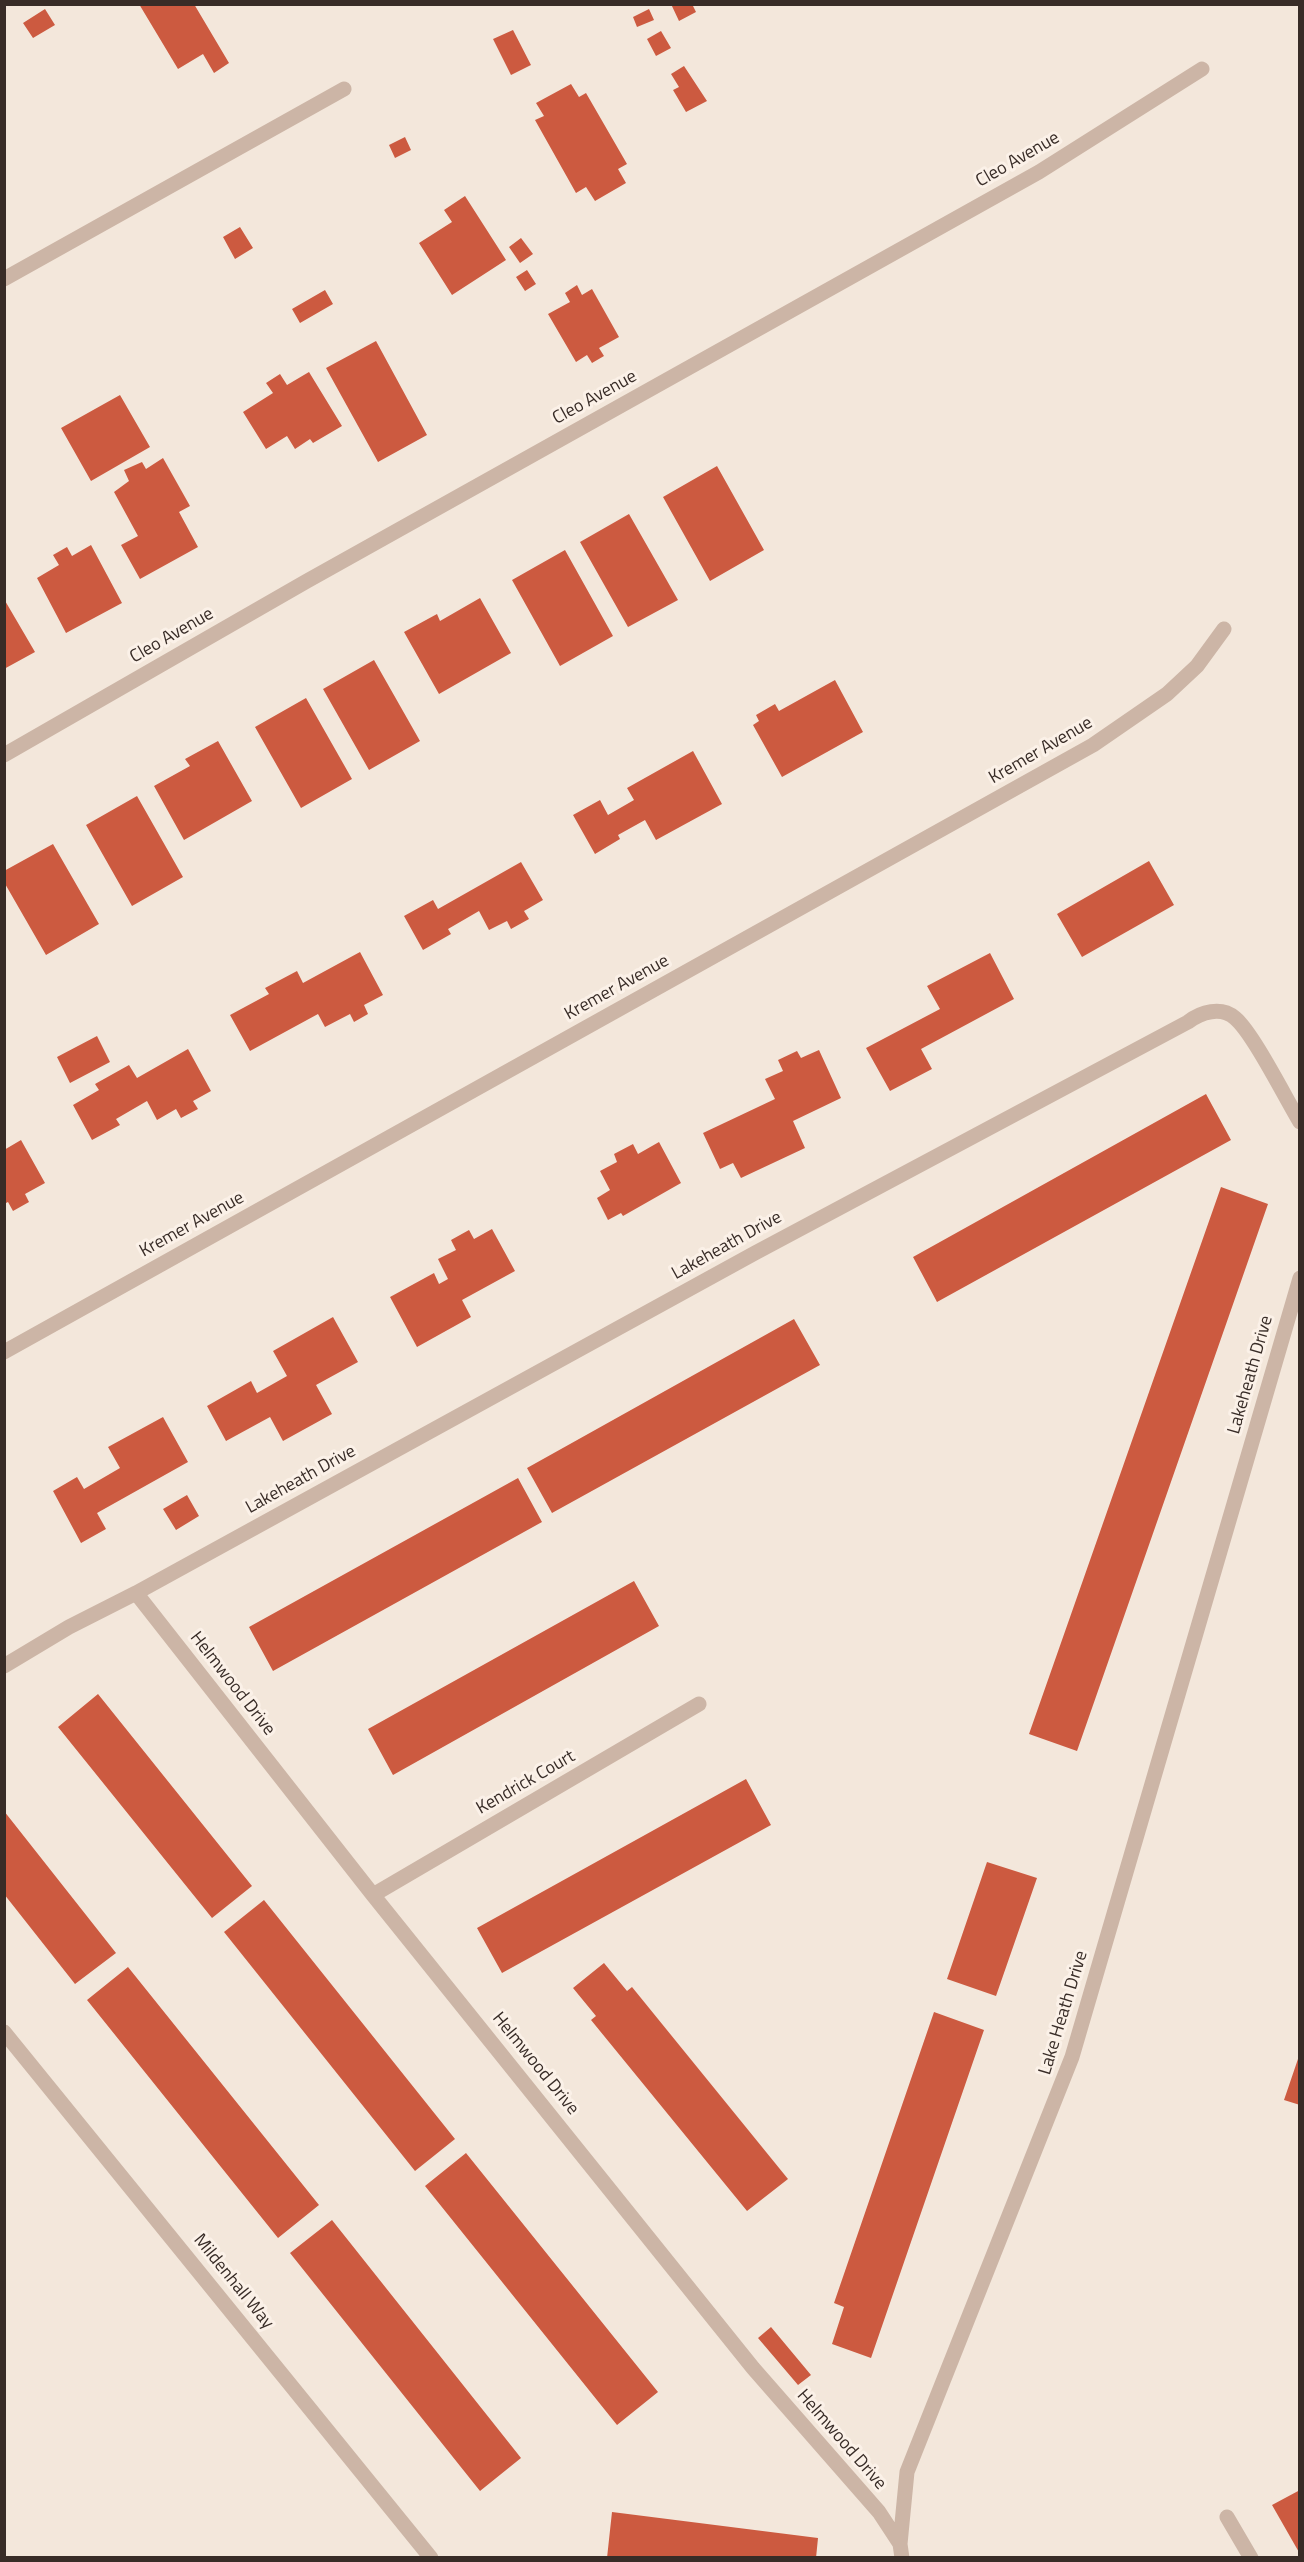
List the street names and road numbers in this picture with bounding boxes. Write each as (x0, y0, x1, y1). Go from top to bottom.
street label: Cleo Avenue (972, 127, 1064, 193)
street label: Cleo Avenue (549, 366, 641, 430)
street label: Cleo Avenue (126, 603, 218, 669)
street label: Kremer Avenue (985, 713, 1097, 789)
street label: Kremer Avenue (561, 950, 673, 1026)
street label: Kremer Avenue (136, 1187, 248, 1263)
street label: Lakeheath Drive (668, 1207, 786, 1285)
street label: Lakeheath Drive (1224, 1313, 1278, 1437)
street label: Lakeheath Drive (242, 1441, 360, 1519)
street label: Helmwood Drive (185, 1628, 279, 1740)
street label: Kendrick Court (473, 1746, 579, 1820)
street label: Lake Heath Drive (1035, 1948, 1093, 2078)
street label: Helmwood Drive (487, 2008, 583, 2120)
street label: Mildenhall Way (188, 2230, 278, 2334)
street label: Helmwood Drive (792, 2385, 890, 2495)

